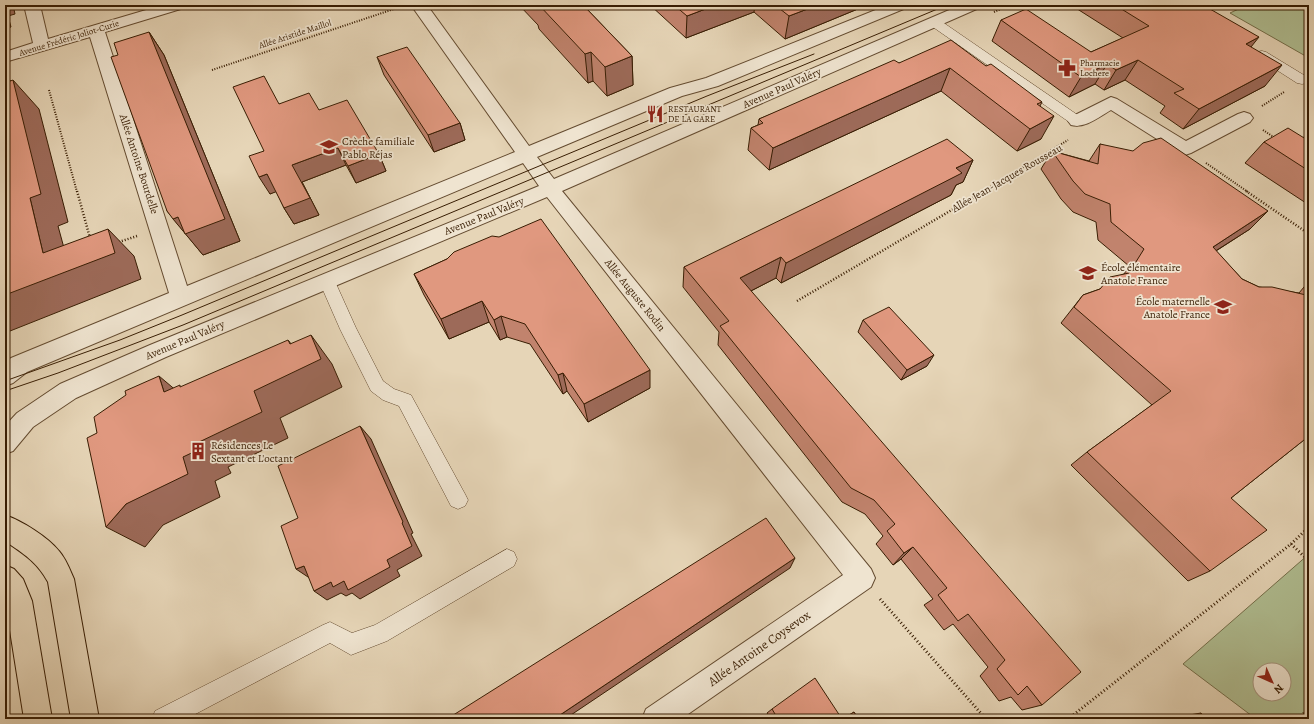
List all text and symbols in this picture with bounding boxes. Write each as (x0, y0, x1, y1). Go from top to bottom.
street label: Allée Aristide Maillol (256, 16, 334, 52)
street label: Avenue Frédéric Joliot-Curie (17, 17, 121, 59)
place label: Pharmacie Lochere (1080, 57, 1119, 79)
pharmacy icon: Pharmacie Lochere (1057, 58, 1077, 78)
street label: Avenue Paul Valéry (739, 64, 824, 112)
place label: RESTAURANT DE LA GARE (668, 103, 722, 125)
restaurant icon: RESTAURANT DE LA GARE (645, 104, 665, 124)
street label: Allée Antoine Bourdelle (115, 111, 162, 216)
place label: Crèche familiale Pablo Réjas (342, 134, 415, 162)
school or university icon: Crèche familiale Pablo Réjas (319, 137, 339, 157)
street label: Allée Jean-Jacques Rousseau (948, 140, 1065, 216)
street label: Avenue Paul Valéry (441, 193, 526, 239)
street label: Allée Auguste Rodin (600, 255, 669, 334)
place label: École élémentaire Anatole France (1100, 260, 1181, 288)
school or university icon: École élémentaire Anatole France (1078, 263, 1098, 283)
place label: École maternelle Anatole France (1136, 294, 1210, 322)
school or university icon: École maternelle Anatole France (1213, 297, 1233, 317)
street label: Avenue Paul Valéry (142, 317, 227, 364)
place label: Résidences Le Sextant et L'octant (211, 438, 293, 466)
building icon: Résidences Le Sextant et L'octant (188, 441, 208, 461)
street label: Allée Antoine Coysevox (704, 606, 814, 690)
north arrow (1252, 662, 1292, 702)
text: N (1271, 681, 1287, 697)

